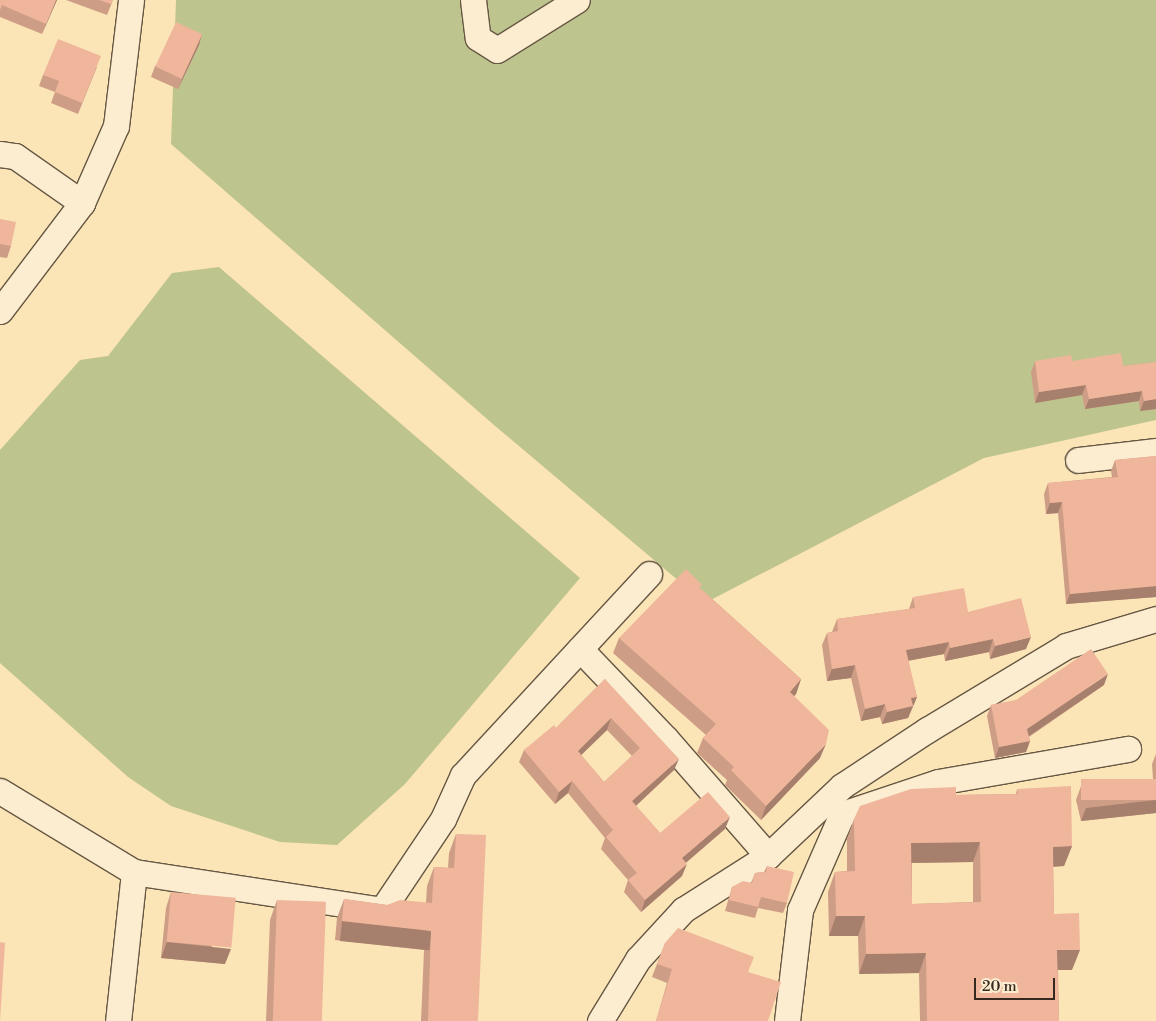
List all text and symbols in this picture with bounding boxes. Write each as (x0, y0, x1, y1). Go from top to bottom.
scale bar (976, 968, 1057, 1000)
text: 20 m (982, 977, 1017, 996)

